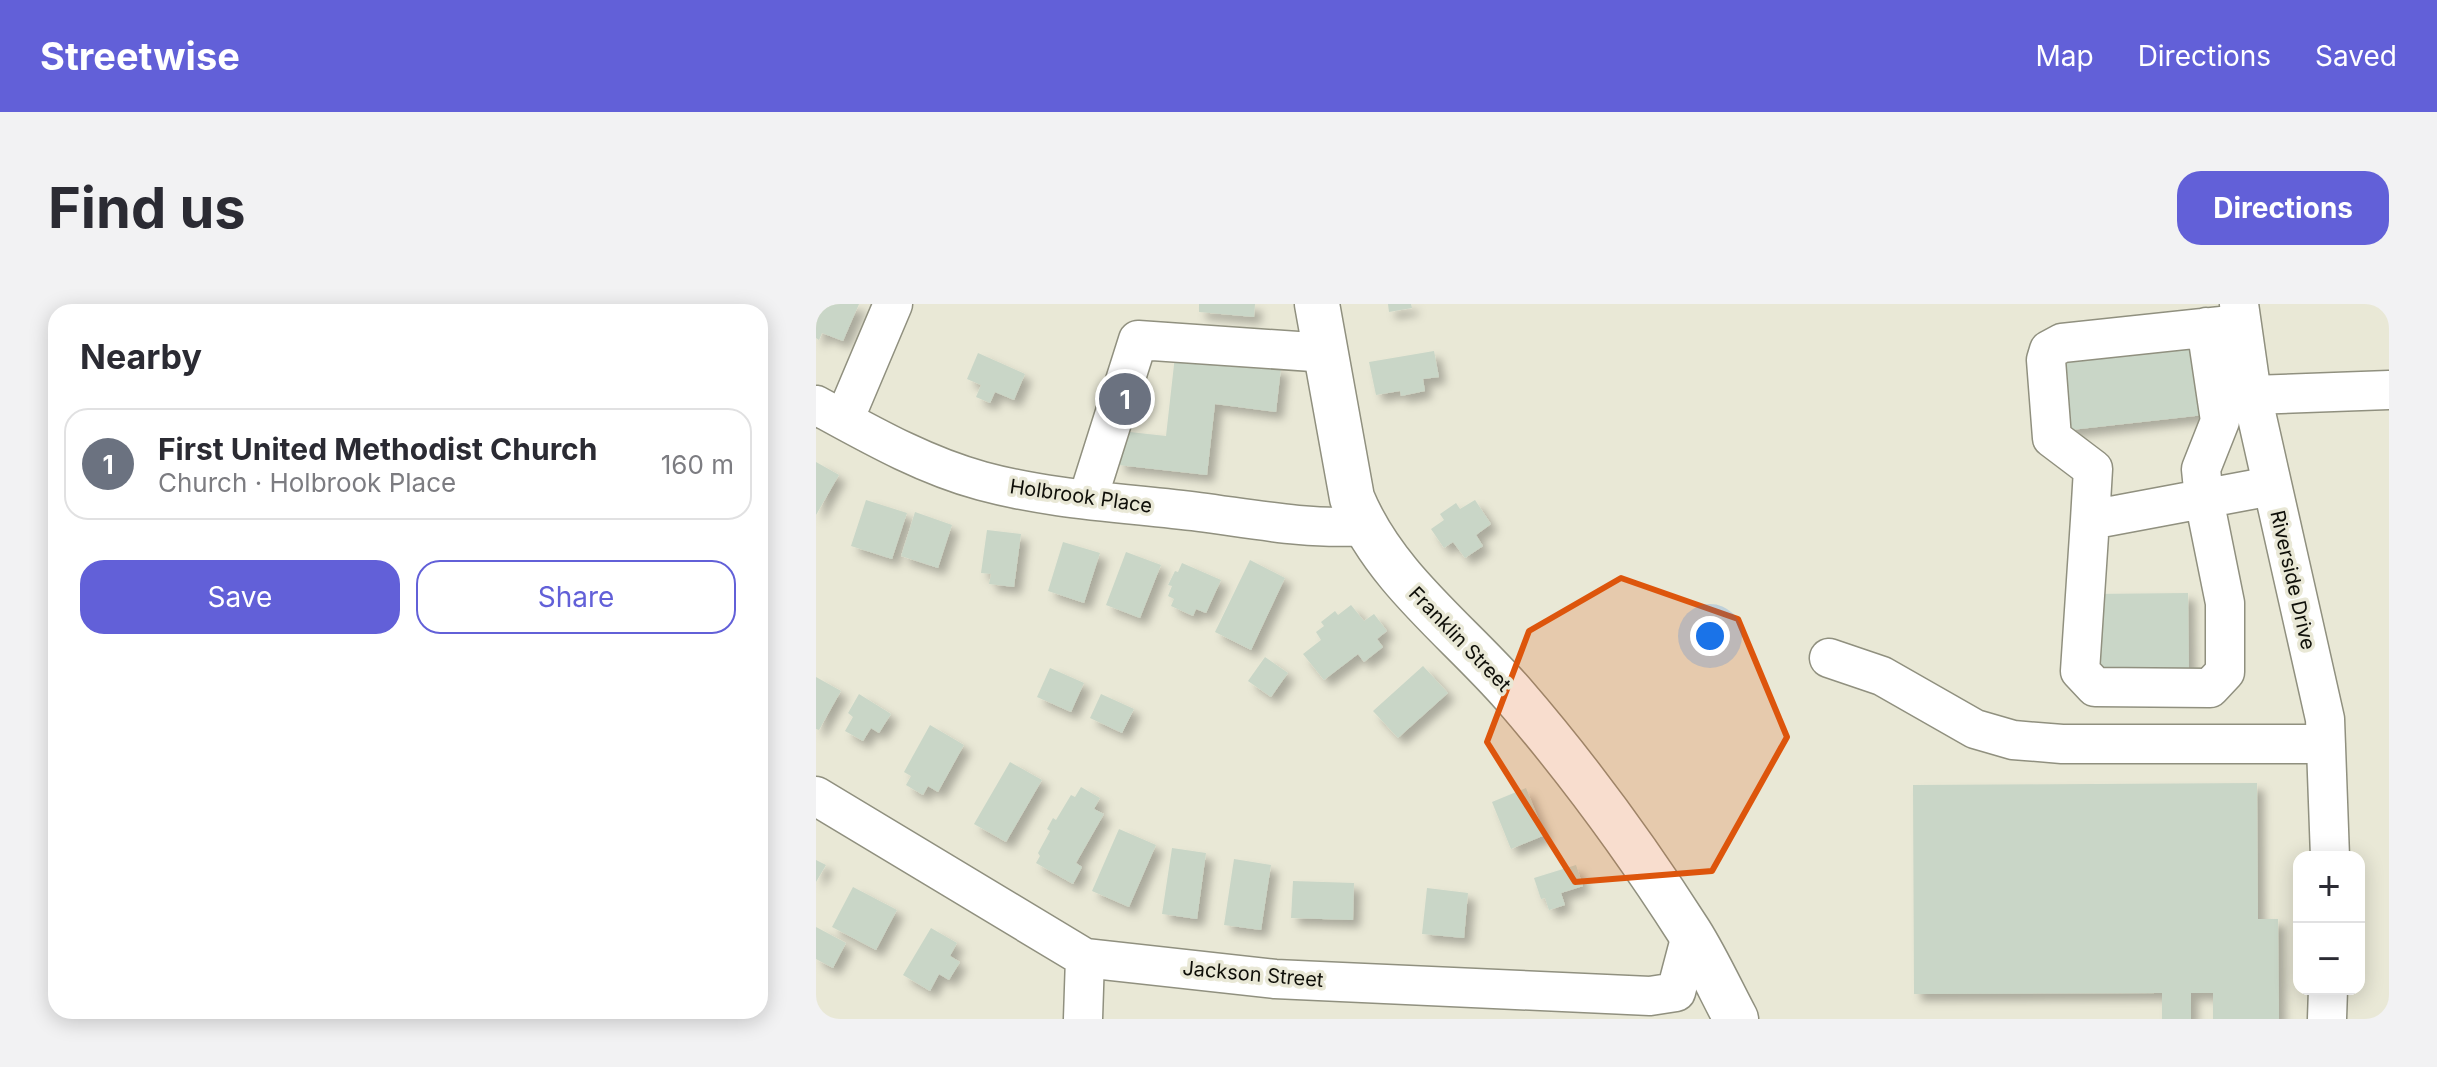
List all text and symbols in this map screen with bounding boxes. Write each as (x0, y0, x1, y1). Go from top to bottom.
text: Streetwise (40, 33, 240, 79)
text: Map (2035, 39, 2094, 73)
text: Directions (2138, 39, 2271, 73)
text: Saved (2315, 39, 2397, 73)
button: Directions (2177, 171, 2389, 245)
text: Find us (48, 174, 246, 242)
text: Nearby (80, 336, 202, 377)
pin: 1 (1099, 369, 1151, 429)
text: First United Methodist Church (158, 431, 597, 467)
text: 1 (102, 449, 114, 480)
text: 160 m (661, 449, 734, 480)
text: Church · Holbrook Place (158, 467, 456, 498)
street label: Holbrook Place (1008, 474, 1154, 518)
street label: Riverside Drive (2265, 508, 2321, 652)
button: Save (80, 560, 400, 634)
button: Share (416, 560, 736, 634)
street label: Franklin Street (1404, 582, 1516, 697)
your location (1690, 616, 1730, 656)
map controls (2293, 851, 2365, 995)
button: + (2293, 851, 2365, 923)
button: − (2293, 923, 2365, 995)
street label: Jackson Street (1181, 956, 1325, 992)

